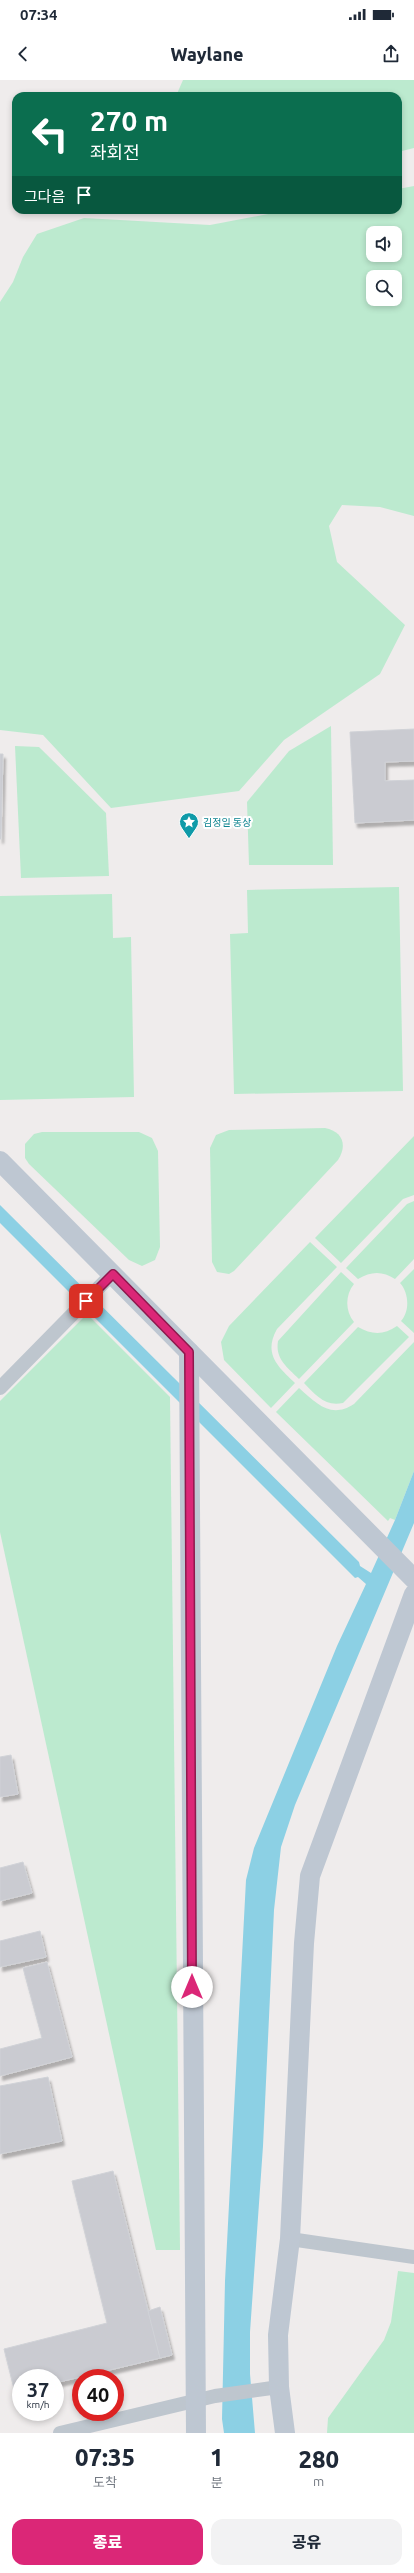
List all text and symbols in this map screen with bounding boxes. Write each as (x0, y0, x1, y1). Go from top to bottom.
text: 07:34 (20, 6, 58, 23)
icon: back (12, 43, 34, 65)
icon: share (380, 43, 402, 65)
text: Waylane (170, 44, 244, 64)
text: 270 m (90, 105, 168, 136)
icon: left (24, 108, 76, 160)
text: 좌회전 (90, 142, 140, 162)
icon: arrive (73, 184, 95, 206)
text: 그다음 (24, 188, 65, 205)
map controls (366, 226, 402, 306)
button: sound (366, 226, 402, 262)
button: search (366, 270, 402, 306)
place icon: 김정일 동상 (178, 811, 200, 839)
place label: 김정일 동상 (203, 817, 251, 828)
pin (69, 1284, 103, 1318)
icon: arrive (75, 1290, 97, 1312)
position arrow (171, 1966, 213, 2008)
speed limit sign: 40 (72, 2369, 124, 2421)
text: 37 (27, 2378, 49, 2401)
text: km/h (26, 2399, 50, 2410)
text: 07:35 (75, 2444, 135, 2471)
text: 1 (210, 2444, 223, 2471)
text: 280 (298, 2446, 339, 2473)
text: m (313, 2474, 324, 2488)
text: 도착 (93, 2475, 117, 2489)
text: 분 (211, 2475, 223, 2489)
button: 종료 (12, 2519, 203, 2565)
button: 공유 (211, 2519, 402, 2565)

